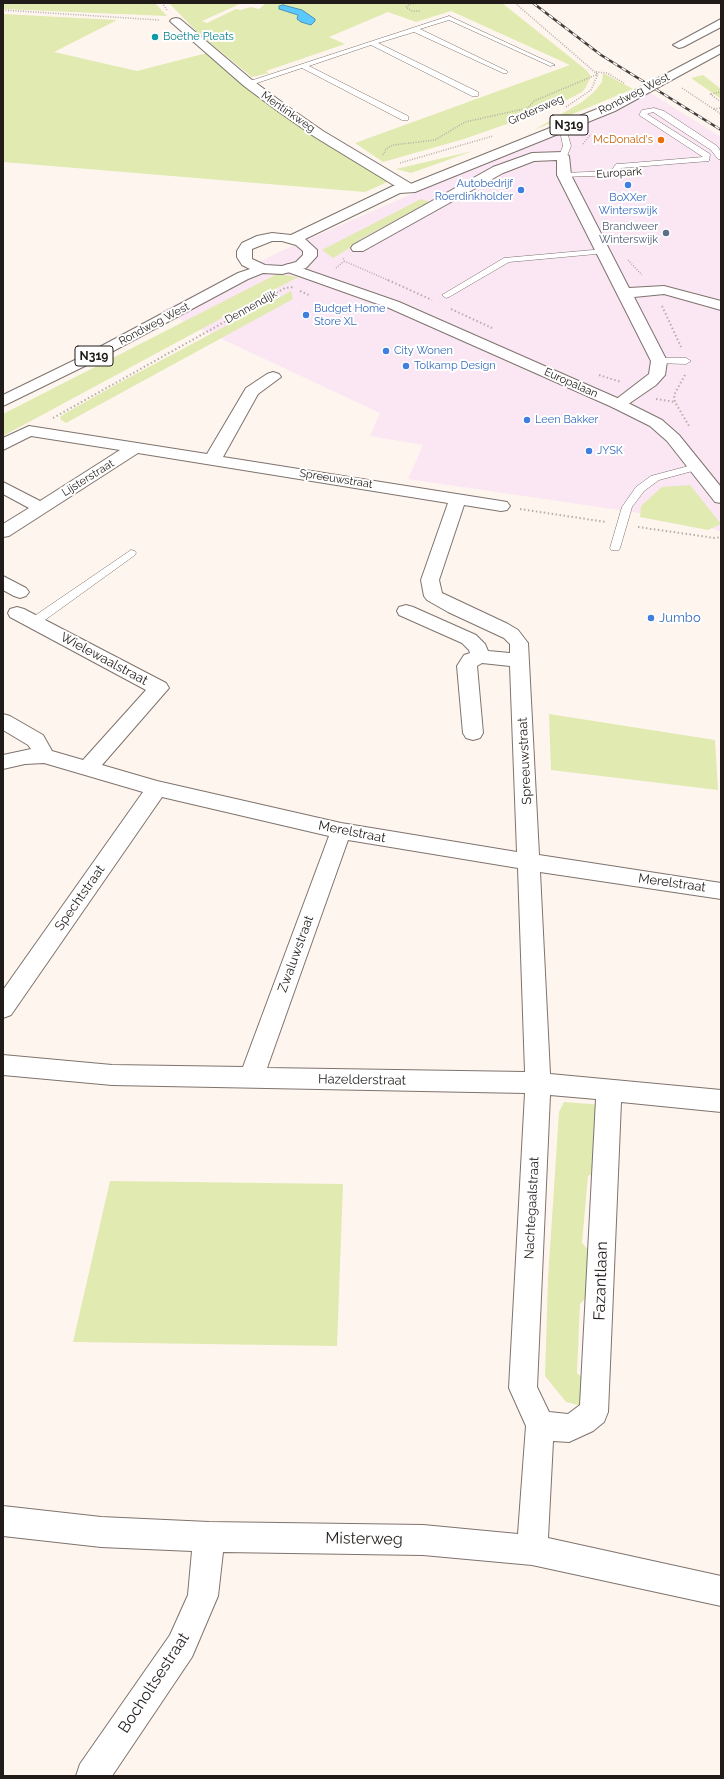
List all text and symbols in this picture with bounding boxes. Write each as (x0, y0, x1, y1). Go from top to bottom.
place label: Boethe Pleats (163, 30, 234, 44)
marker: Boethe Pleats (150, 32, 160, 42)
street label: Rondweg West (596, 70, 672, 118)
street label: Mentinkweg (259, 89, 317, 135)
street label: Grotersweg (506, 92, 566, 128)
road number: N319 (550, 115, 588, 135)
place label: McDonald's (593, 133, 653, 147)
marker: McDonald's (656, 135, 666, 145)
street label: Europark (596, 165, 642, 181)
place label: Autobedrijf Roerdinkholder (435, 177, 513, 203)
marker: BoXXer Winterswijk (623, 180, 633, 190)
marker: Autobedrijf Roerdinkholder (516, 185, 526, 195)
place label: BoXXer Winterswijk (598, 191, 658, 217)
place label: Brandweer Winterswijk (599, 220, 658, 246)
marker: Brandweer Winterswijk (661, 228, 671, 238)
street label: Dennendijk (223, 287, 279, 327)
street label: Rondweg West (117, 300, 191, 348)
place label: Budget Home Store XL (314, 302, 386, 328)
marker: Budget Home Store XL (301, 310, 311, 320)
place label: City Wonen (394, 344, 453, 358)
road number: N319 (75, 346, 113, 366)
marker: City Wonen (381, 346, 391, 356)
place label: Tolkamp Design (414, 359, 496, 373)
marker: Tolkamp Design (401, 361, 411, 371)
street label: Europalaan (542, 365, 600, 401)
place label: Leen Bakker (535, 413, 598, 427)
marker: Leen Bakker (522, 415, 532, 425)
place label: JYSK (597, 444, 623, 458)
marker: JYSK (584, 446, 594, 456)
street label: Lijsterstraat (59, 457, 117, 499)
street label: Spreeuwstraat (298, 467, 374, 491)
place label: Jumbo (659, 610, 701, 626)
marker: Jumbo (646, 613, 656, 623)
street label: Wielewaalstraat (58, 629, 150, 689)
street label: Spreeuwstraat (515, 717, 535, 805)
street label: Merelstraat (317, 818, 387, 846)
street label: Spechtstraat (52, 862, 108, 934)
street label: Merelstraat (637, 871, 707, 895)
street label: Zwaluwstraat (275, 913, 317, 995)
street label: Hazelderstraat (318, 1071, 406, 1089)
street label: Nachtegaalstraat (522, 1156, 542, 1260)
street label: Fazantlaan (590, 1241, 612, 1321)
street label: Misterweg (325, 1529, 403, 1549)
street label: Bocholtsestraat (114, 1629, 194, 1737)

